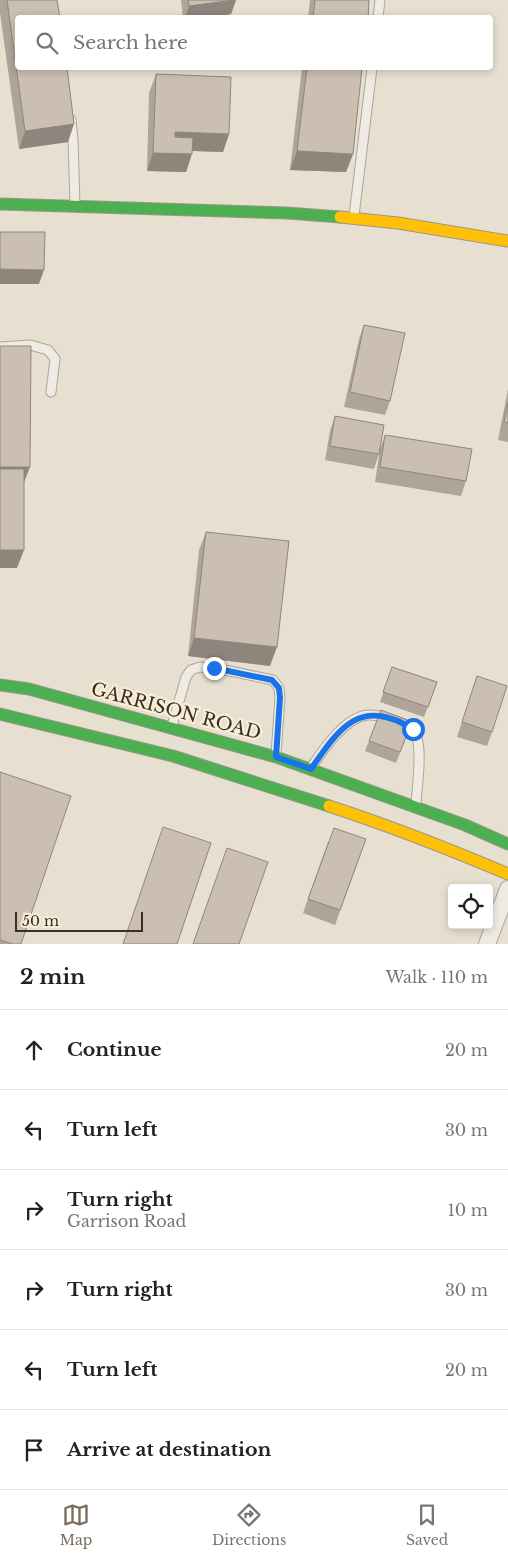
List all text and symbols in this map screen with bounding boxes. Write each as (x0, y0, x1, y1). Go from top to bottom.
search box (15, 15, 493, 70)
icon: search (33, 29, 61, 57)
text: Search here (73, 31, 188, 54)
route end (203, 657, 226, 680)
street label: GARRISON ROAD (89, 678, 263, 744)
route start (402, 718, 425, 741)
map controls (448, 884, 493, 929)
button: locate (448, 884, 493, 929)
scale bar (15, 909, 142, 932)
text: 50 m (22, 912, 59, 930)
text: 2 min (20, 964, 85, 990)
text: Walk · 110 m (386, 967, 488, 987)
icon: ahead (20, 1036, 48, 1064)
text: Continue (67, 1038, 162, 1061)
text: 20 m (445, 1040, 488, 1060)
icon: left (20, 1116, 48, 1144)
text: Turn left (67, 1118, 158, 1141)
text: 30 m (445, 1120, 488, 1140)
text: Turn right (67, 1188, 173, 1211)
icon: right (20, 1196, 48, 1224)
text: 10 m (448, 1200, 488, 1220)
text: Garrison Road (67, 1211, 186, 1231)
icon: right (20, 1276, 48, 1304)
text: Turn right (67, 1278, 173, 1301)
text: 30 m (445, 1280, 488, 1300)
icon: left (20, 1356, 48, 1384)
text: Turn left (67, 1358, 158, 1381)
text: 20 m (445, 1360, 488, 1380)
icon: arrive (20, 1436, 48, 1464)
text: Arrive at destination (67, 1438, 271, 1461)
tab: Map (60, 1501, 92, 1549)
tab: Directions (212, 1501, 286, 1549)
tab: Saved (406, 1501, 448, 1549)

